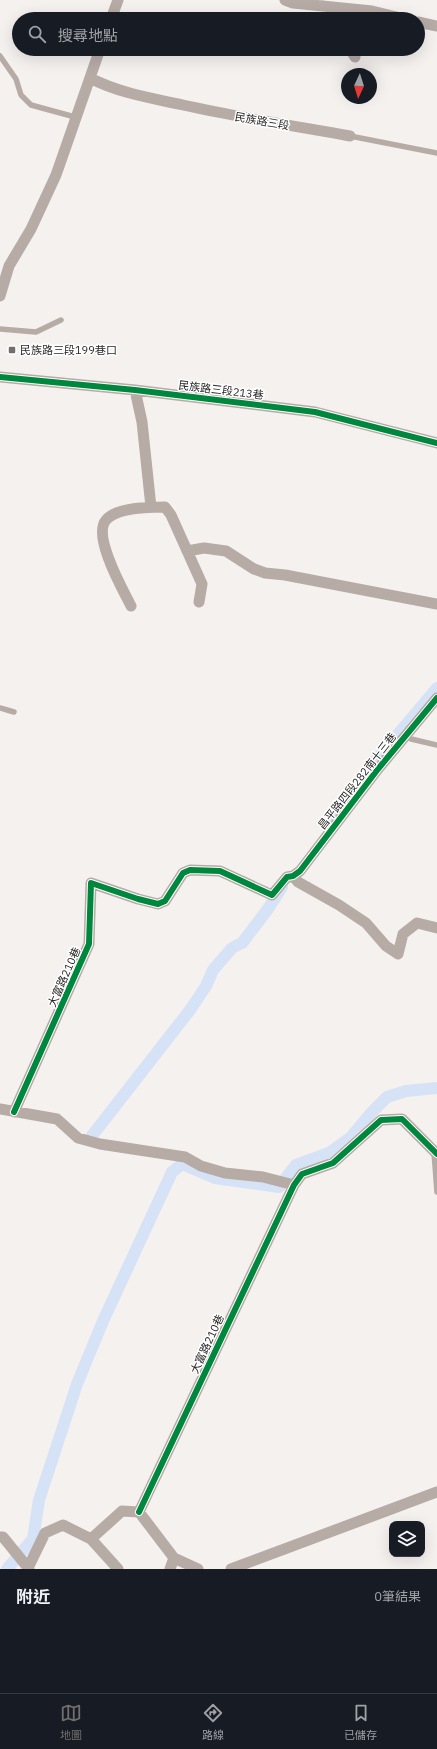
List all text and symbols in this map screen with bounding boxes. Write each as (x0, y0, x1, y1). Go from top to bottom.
search box (12, 12, 425, 56)
icon: search (26, 23, 48, 45)
text: 搜尋地點 (58, 26, 118, 45)
north arrow (341, 68, 377, 104)
street label: 民族路三段 (234, 109, 290, 133)
place label: 民族路三段199巷口 (20, 343, 117, 357)
marker: 民族路三段199巷口 (7, 345, 17, 355)
street label: 民族路三段213巷 (178, 378, 264, 402)
street label: 昌平路四段282南十三巷 (315, 730, 399, 832)
street label: 大富路210巷 (45, 945, 83, 1009)
street label: 大富路210巷 (187, 1312, 227, 1376)
map controls (389, 1521, 425, 1557)
button: layers (389, 1521, 425, 1557)
text: 附近 (16, 1586, 50, 1608)
text: 0筆結果 (374, 1588, 421, 1605)
tab: 地圖 (60, 1702, 82, 1742)
tab: 路線 (202, 1702, 224, 1742)
tab: 已儲存 (344, 1702, 377, 1742)

